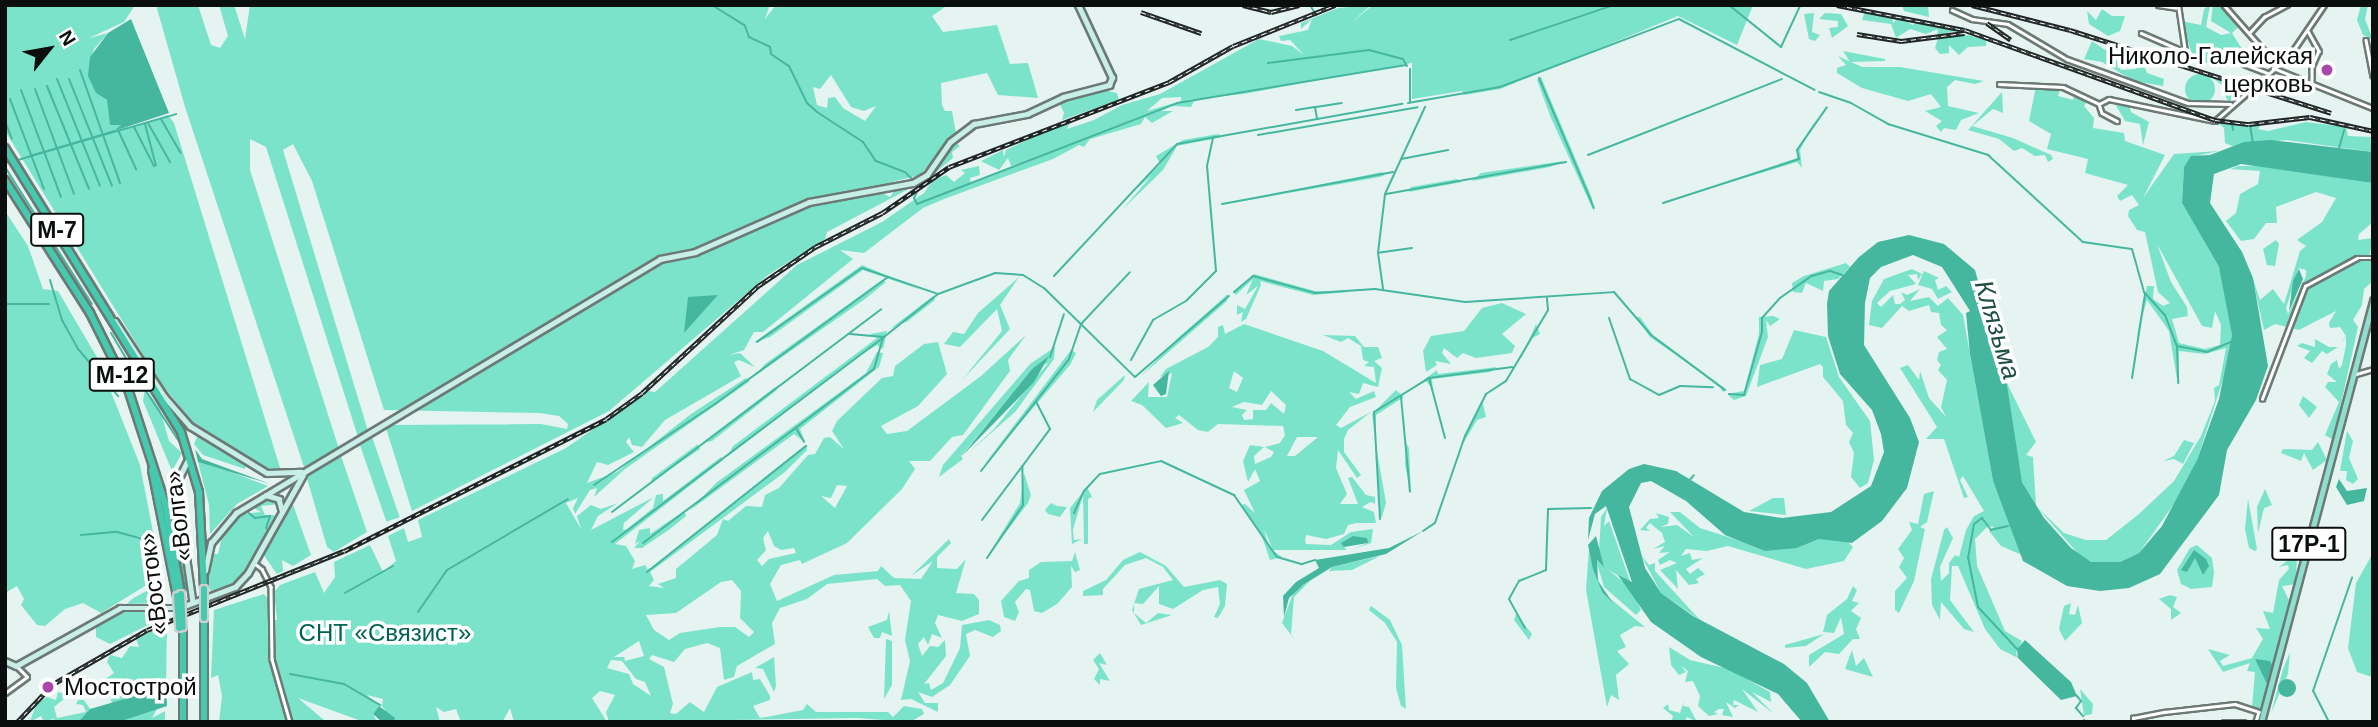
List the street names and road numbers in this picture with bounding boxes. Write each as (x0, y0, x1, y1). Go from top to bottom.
road number: М-7 (29, 210, 85, 249)
road number: М-12 (89, 356, 155, 394)
street label: «Волга» (158, 469, 198, 563)
road number: 17Р-1 (2270, 524, 2348, 564)
street label: «Восток» (132, 531, 174, 637)

